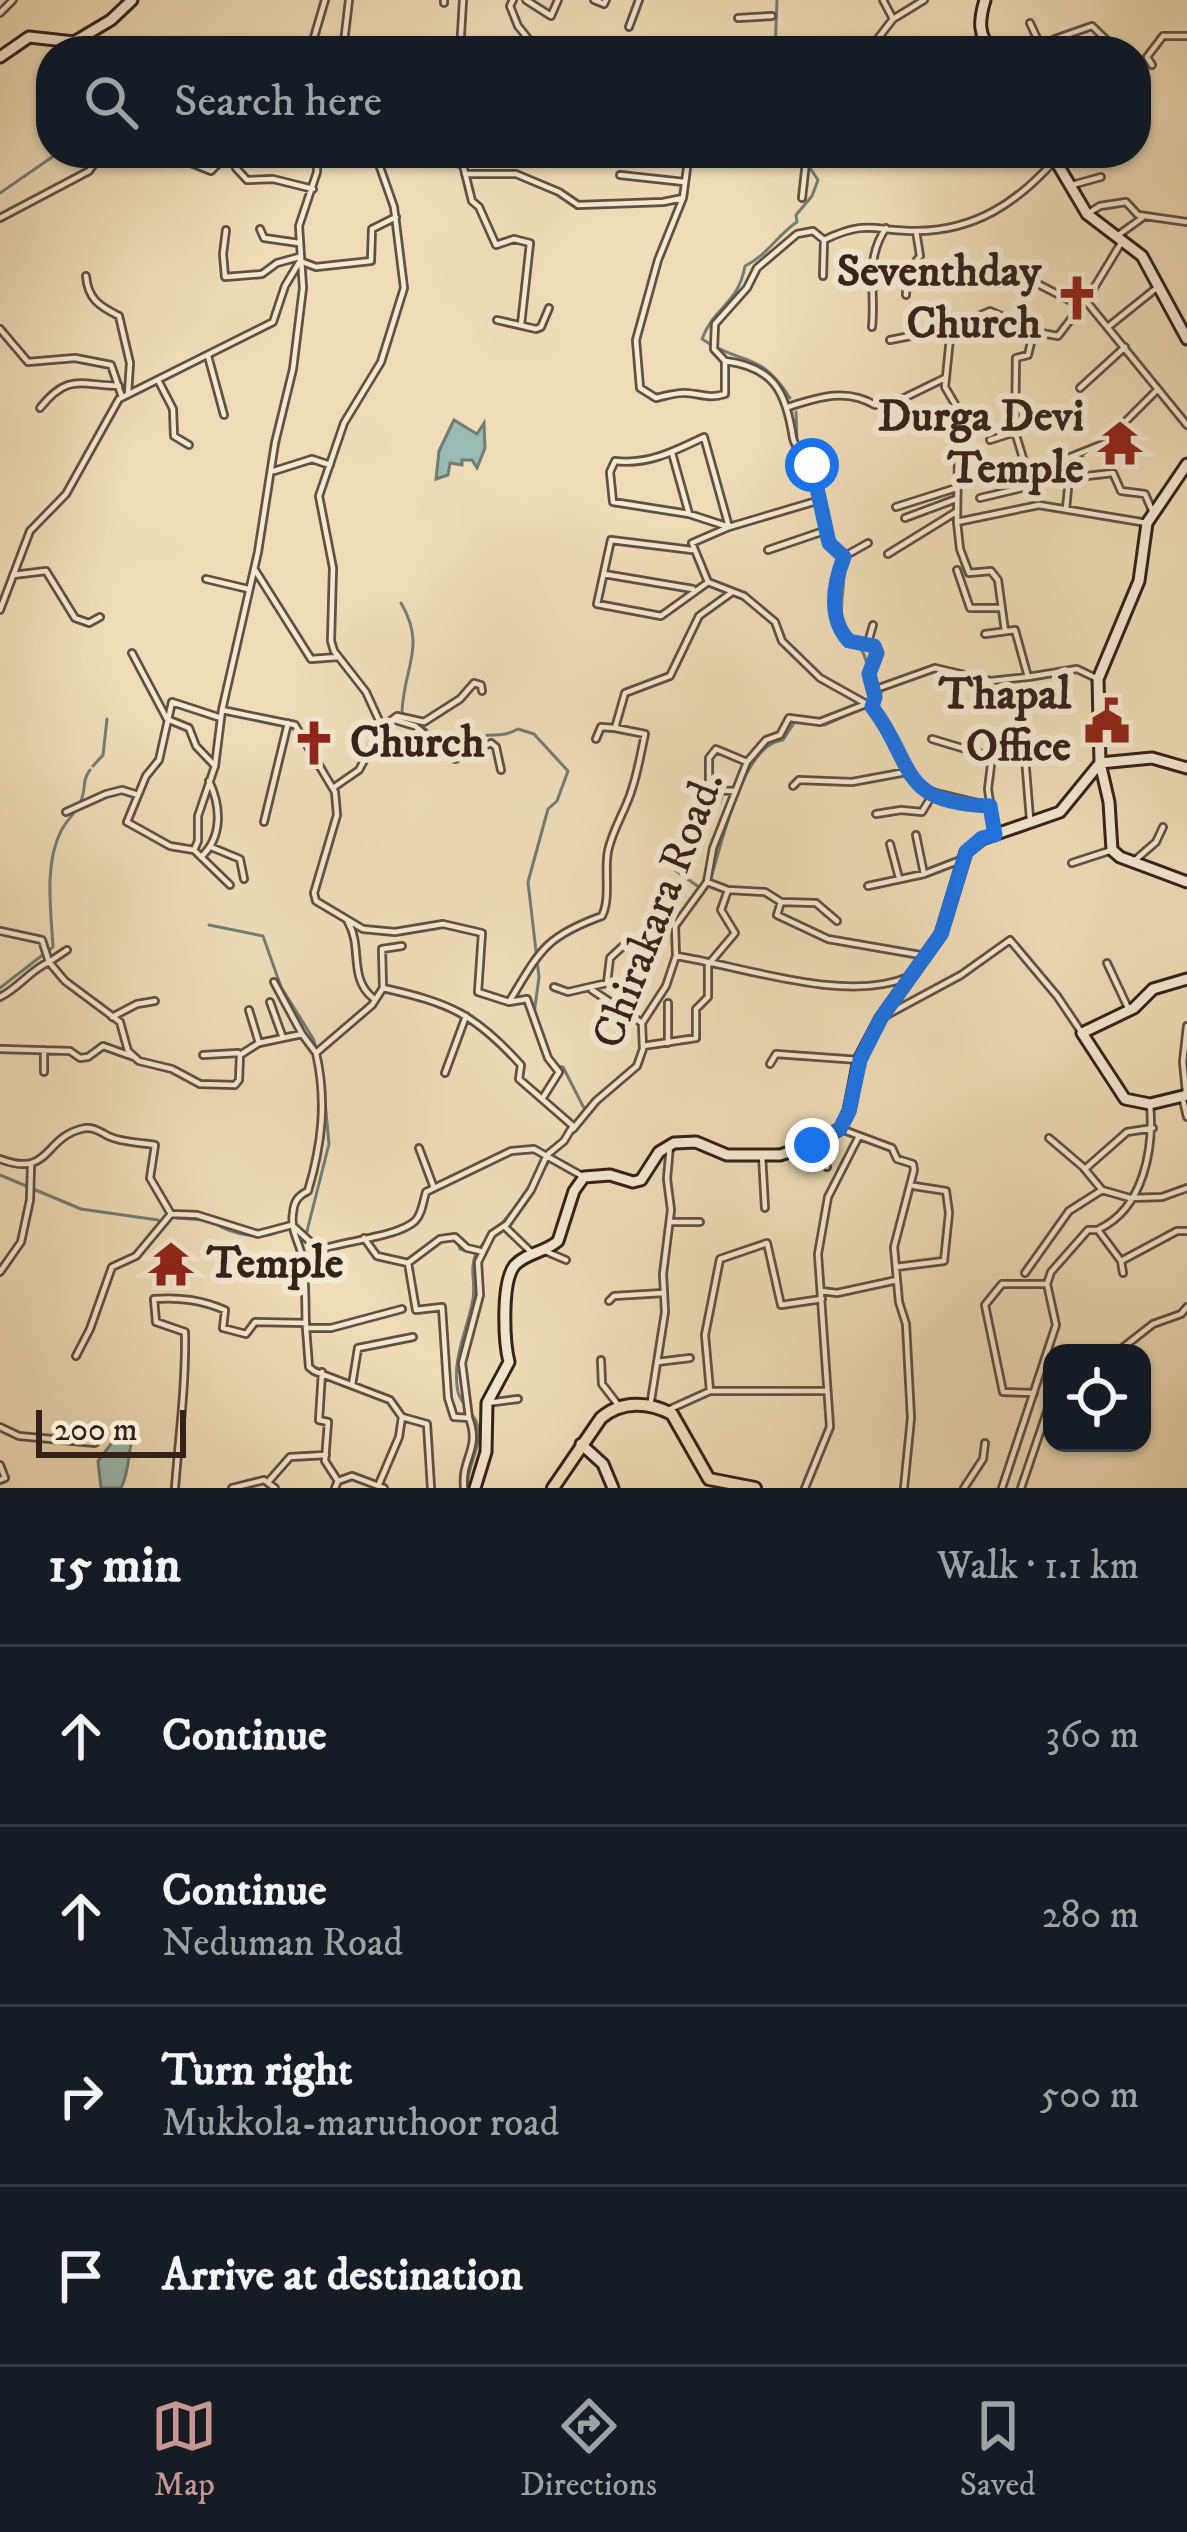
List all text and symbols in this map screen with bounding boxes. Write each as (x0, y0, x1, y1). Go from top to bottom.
search box (36, 36, 1151, 168)
icon: search (78, 69, 144, 135)
text: Search here (174, 74, 382, 130)
place label: Seventhday Church (837, 244, 1043, 352)
church icon: Seventhday Church (1052, 273, 1102, 323)
place label: Durga Devi Temple (878, 389, 1084, 497)
temple icon: Durga Devi Temple (1095, 418, 1145, 468)
route start (785, 438, 839, 492)
place label: Thapal Office (938, 667, 1071, 775)
public building icon: Thapal Office (1082, 696, 1132, 746)
place label: Church (350, 715, 485, 771)
church icon: Church (289, 718, 339, 768)
street label: Chirakara Road. (581, 764, 737, 1056)
route end (785, 1118, 839, 1172)
place label: Temple (206, 1236, 344, 1292)
temple icon: Temple (146, 1239, 196, 1289)
map controls (1043, 1344, 1151, 1452)
button: locate (1043, 1344, 1151, 1452)
scale bar (36, 1404, 186, 1457)
text: 200 m (54, 1410, 138, 1451)
text: 15 min (48, 1534, 181, 1598)
text: Walk · 1.1 km (937, 1542, 1139, 1591)
icon: ahead (48, 1703, 114, 1769)
text: Continue (162, 1708, 327, 1764)
text: 360 m (1045, 1711, 1139, 1760)
text: Continue (162, 1863, 327, 1919)
icon: ahead (48, 1883, 114, 1949)
text: 280 m (1042, 1891, 1139, 1940)
text: Neduman Road (162, 1919, 403, 1968)
text: Turn right (162, 2043, 352, 2099)
icon: right (48, 2063, 114, 2129)
text: 500 m (1040, 2071, 1139, 2120)
text: Mukkola-maruthoor road (162, 2099, 559, 2148)
icon: arrive (48, 2243, 114, 2309)
text: Arrive at destination (162, 2248, 523, 2304)
tab: Map (151, 2393, 217, 2506)
tab: Directions (520, 2393, 657, 2506)
tab: Saved (960, 2393, 1036, 2506)

